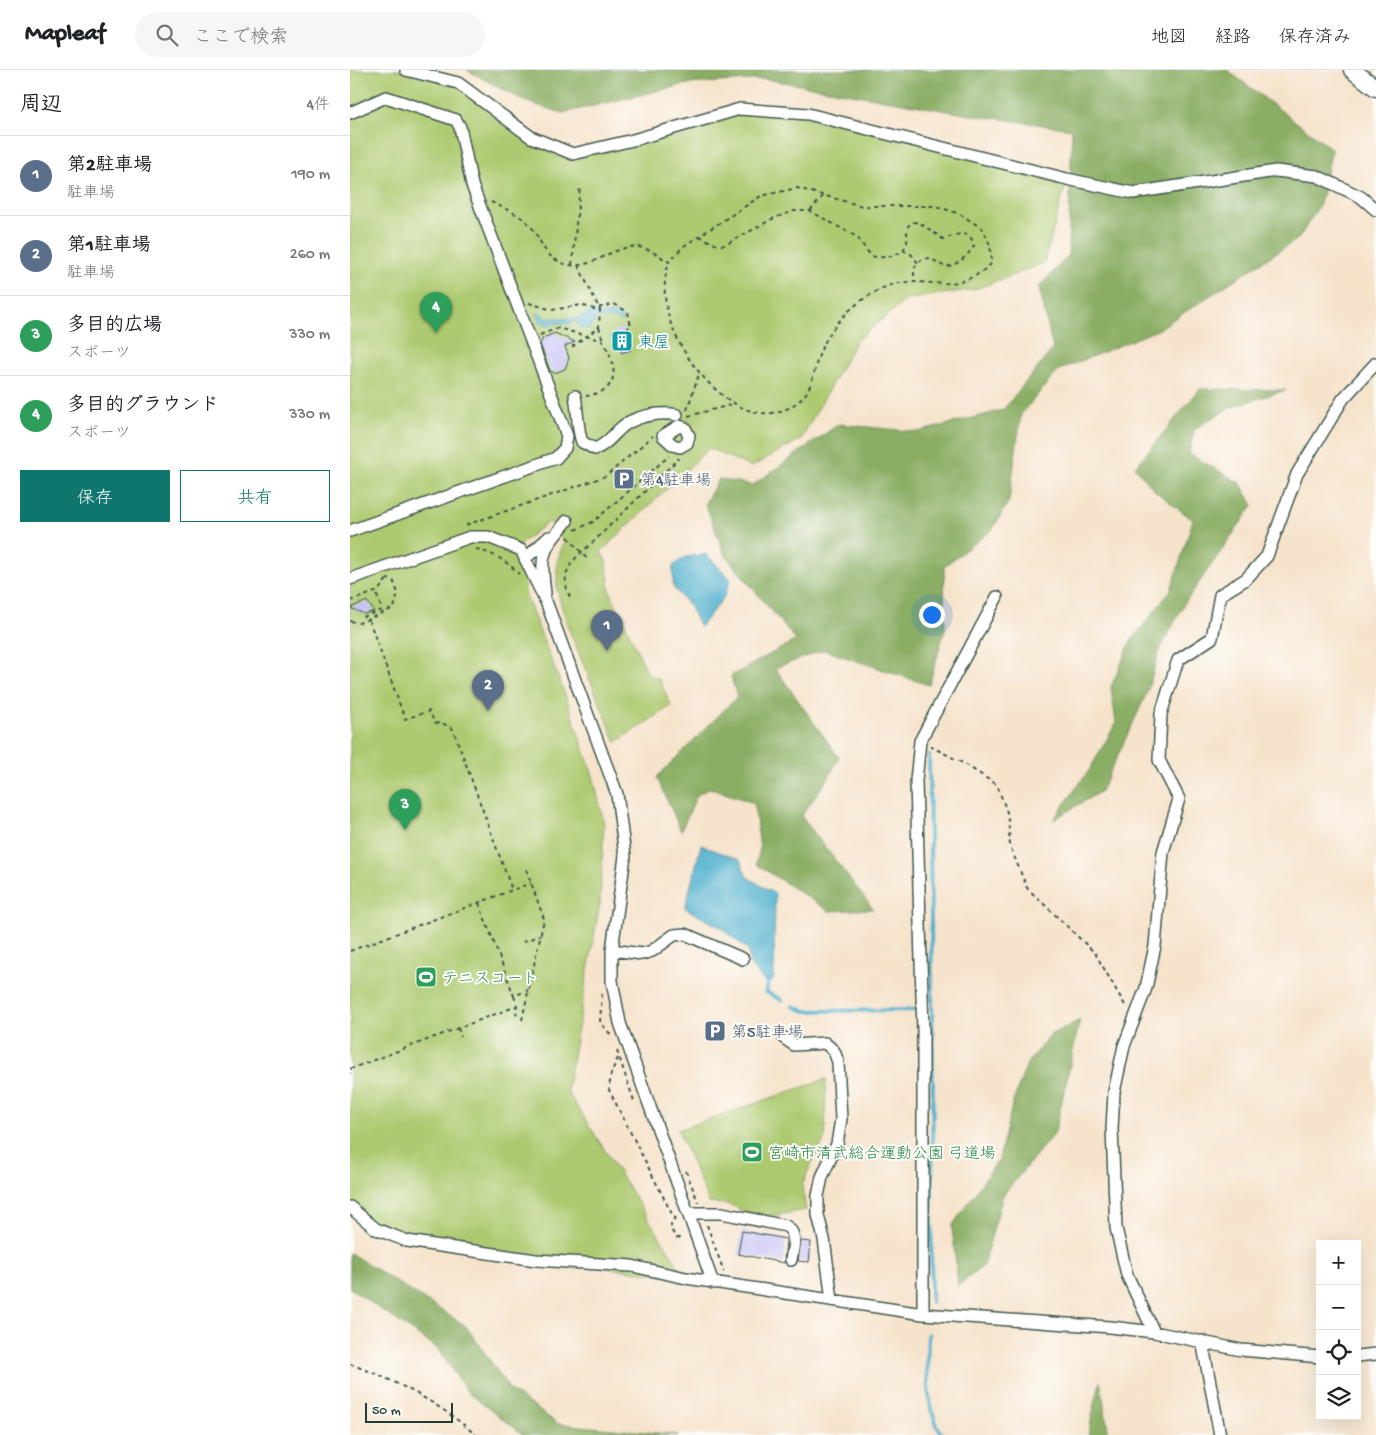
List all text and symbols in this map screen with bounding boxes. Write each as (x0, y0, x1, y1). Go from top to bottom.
search box (135, 12, 485, 57)
text: Mapleaf (25, 20, 105, 49)
icon: search (153, 21, 181, 49)
text: ここで検索 (193, 27, 288, 50)
text: 地図 (1151, 28, 1187, 49)
text: 経路 (1215, 28, 1251, 49)
text: 保存済み (1279, 28, 1351, 49)
text: 周辺 (20, 94, 62, 119)
text: 4件 (306, 97, 330, 116)
text: 第2駐車場 (67, 155, 152, 178)
text: 1 (33, 166, 39, 185)
text: 190 m (291, 166, 330, 185)
text: 駐車場 (67, 185, 115, 204)
text: 第1駐車場 (67, 235, 151, 258)
text: 2 (32, 246, 40, 265)
text: 260 m (290, 246, 330, 265)
text: 駐車場 (67, 265, 115, 284)
pin: 4 (420, 292, 452, 333)
text: 多目的広場 (67, 315, 162, 338)
text: 3 (32, 326, 40, 345)
text: 330 m (289, 326, 330, 345)
building icon: 東屋 (610, 329, 634, 353)
place label: 東屋 (638, 333, 670, 354)
text: スポーツ (67, 345, 131, 364)
text: 多目的グラウンド (67, 395, 219, 418)
text: 4 (32, 406, 40, 425)
text: 330 m (289, 406, 330, 425)
text: スポーツ (67, 425, 131, 444)
parking icon: 第4駐車場 (612, 467, 636, 491)
button: 保存 (20, 470, 170, 522)
button: 共有 (180, 470, 330, 522)
place label: 第4駐車場 (640, 471, 712, 492)
your location (919, 602, 945, 628)
pin: 1 (591, 610, 623, 651)
pin: 2 (472, 670, 504, 711)
pin: 3 (389, 789, 421, 830)
sports icon: テニスコート (414, 965, 438, 989)
place label: テニスコート (442, 971, 538, 990)
parking icon: 第5駐車場 (703, 1019, 727, 1043)
place label: 第5駐車場 (731, 1023, 803, 1044)
sports icon: 宮崎市清武総合運動公園 弓道場 (740, 1140, 764, 1164)
place label: 宮崎市清武総合運動公園 弓道場 (768, 1144, 996, 1165)
map controls (1316, 1240, 1361, 1420)
button: + (1316, 1240, 1361, 1285)
button: − (1316, 1285, 1361, 1330)
button: locate (1316, 1330, 1361, 1375)
button: layers (1316, 1375, 1361, 1420)
scale bar (365, 1400, 452, 1423)
text: 50 m (372, 1403, 401, 1420)

